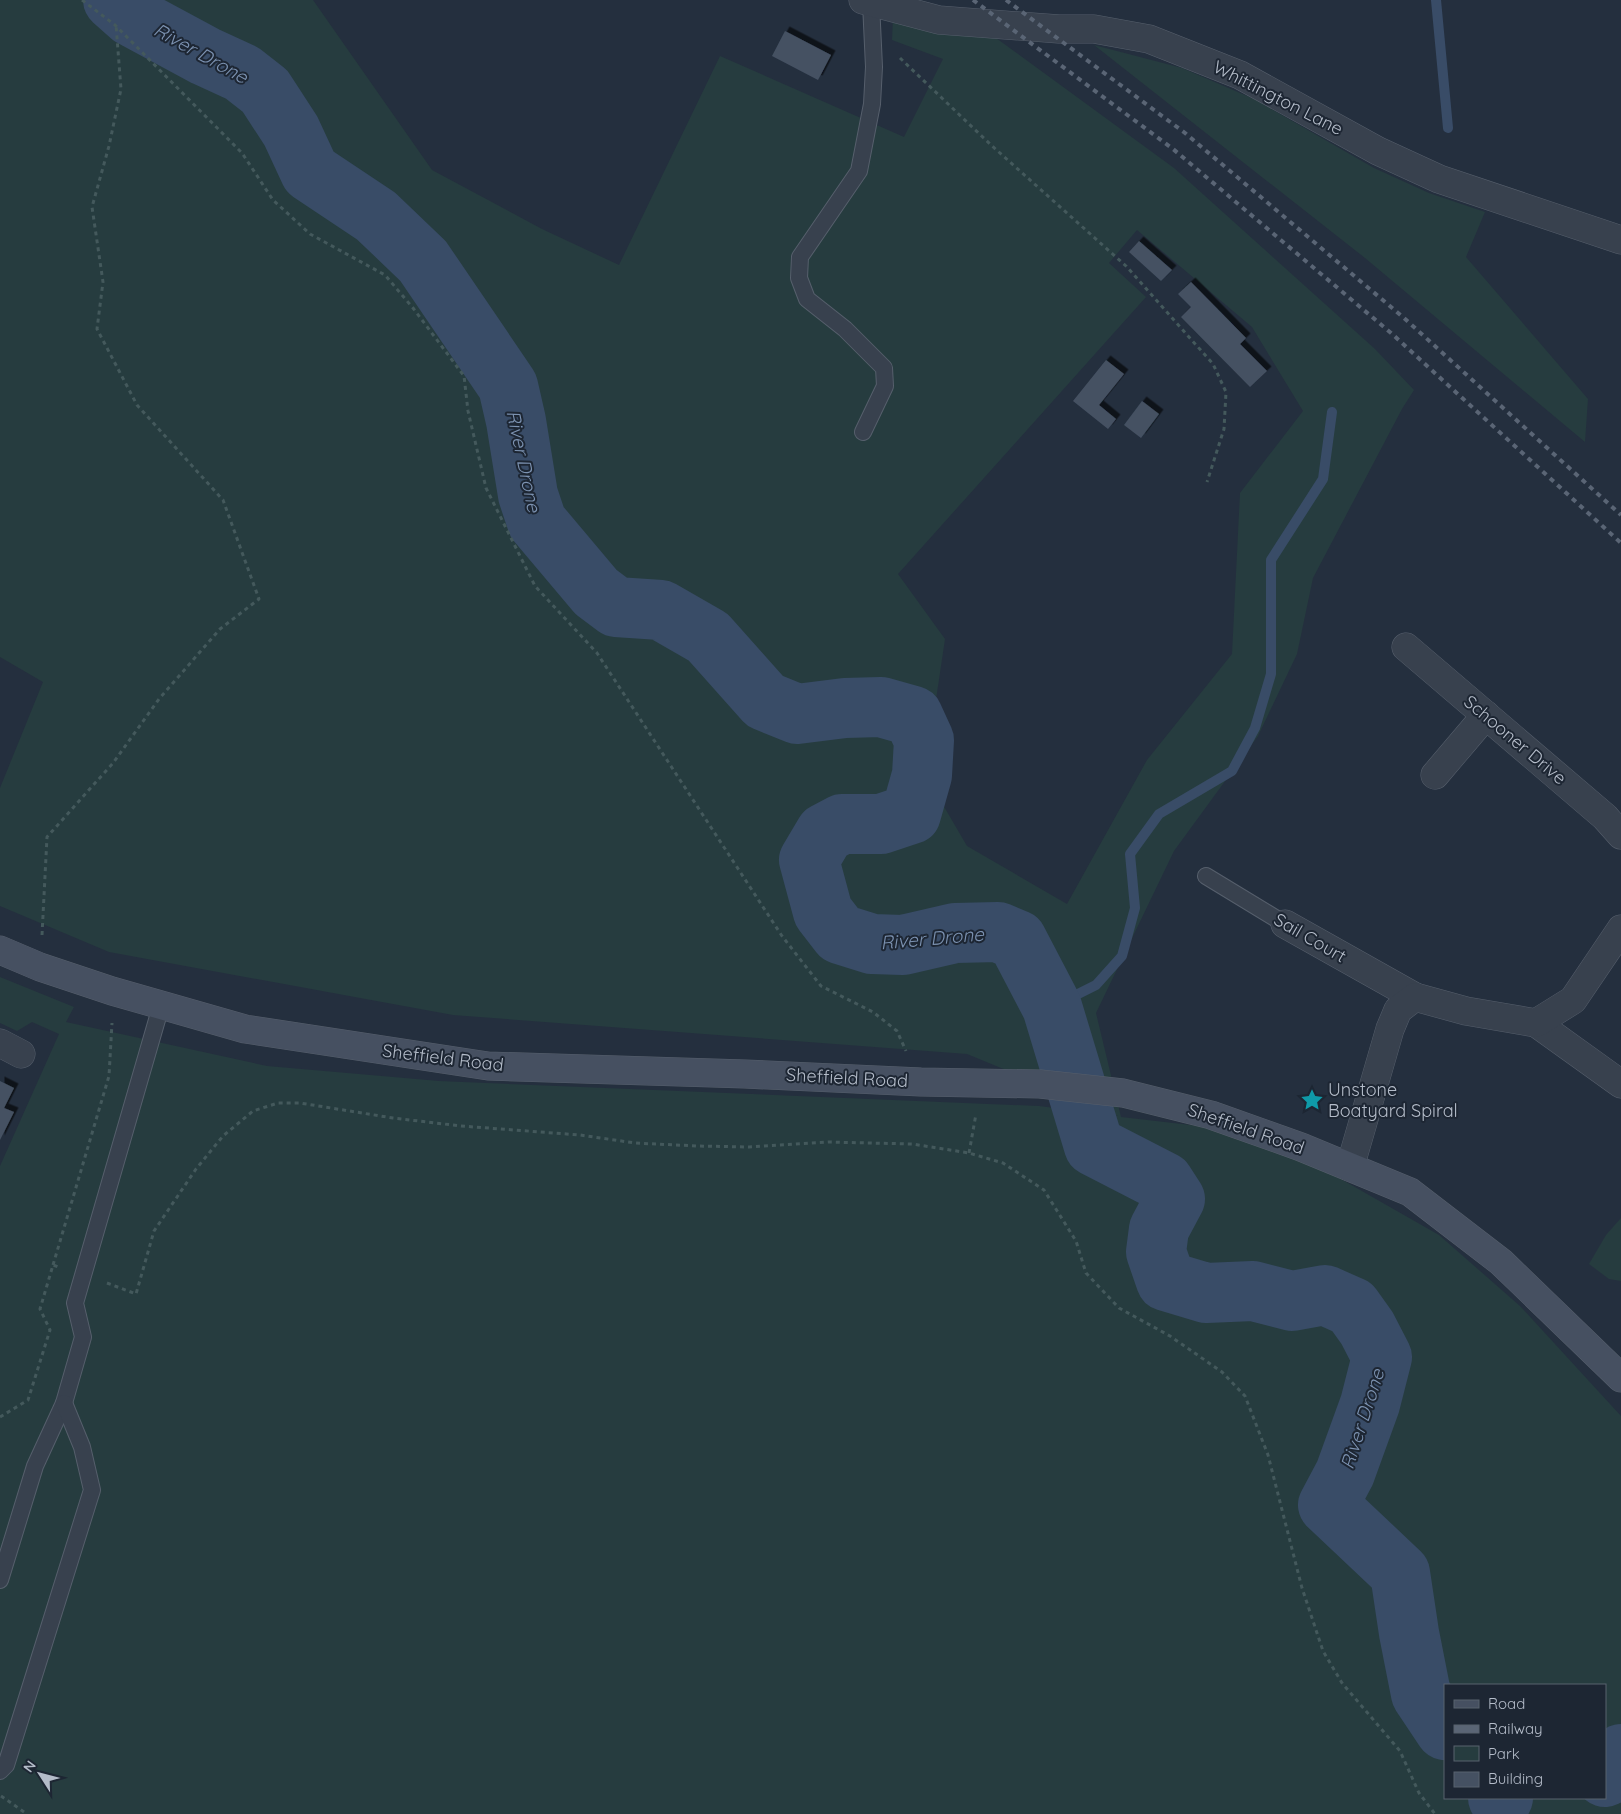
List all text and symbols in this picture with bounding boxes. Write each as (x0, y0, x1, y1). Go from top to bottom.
water label: River Drone (150, 17, 253, 89)
street label: Whittington Lane (1210, 55, 1347, 140)
water label: River Drone (501, 408, 547, 515)
street label: Schooner Drive (1459, 690, 1571, 789)
street label: Sail Court (1270, 908, 1351, 967)
water label: River Drone (879, 921, 986, 954)
street label: Sheffield Road (381, 1039, 505, 1076)
street label: Sheffield Road (786, 1063, 909, 1092)
place label: Unstone Boatyard Spiral (1328, 1078, 1458, 1122)
place icon: Unstone Boatyard Spiral (1299, 1087, 1325, 1113)
street label: Sheffield Road (1185, 1098, 1308, 1159)
water label: River Drone (1335, 1365, 1390, 1472)
legend (1444, 1684, 1606, 1799)
text: Road (1488, 1694, 1525, 1713)
text: Railway (1488, 1719, 1543, 1738)
text: Park (1488, 1744, 1520, 1763)
north arrow (15, 1749, 65, 1799)
text: N (19, 1757, 40, 1776)
text: Building (1488, 1769, 1543, 1788)

